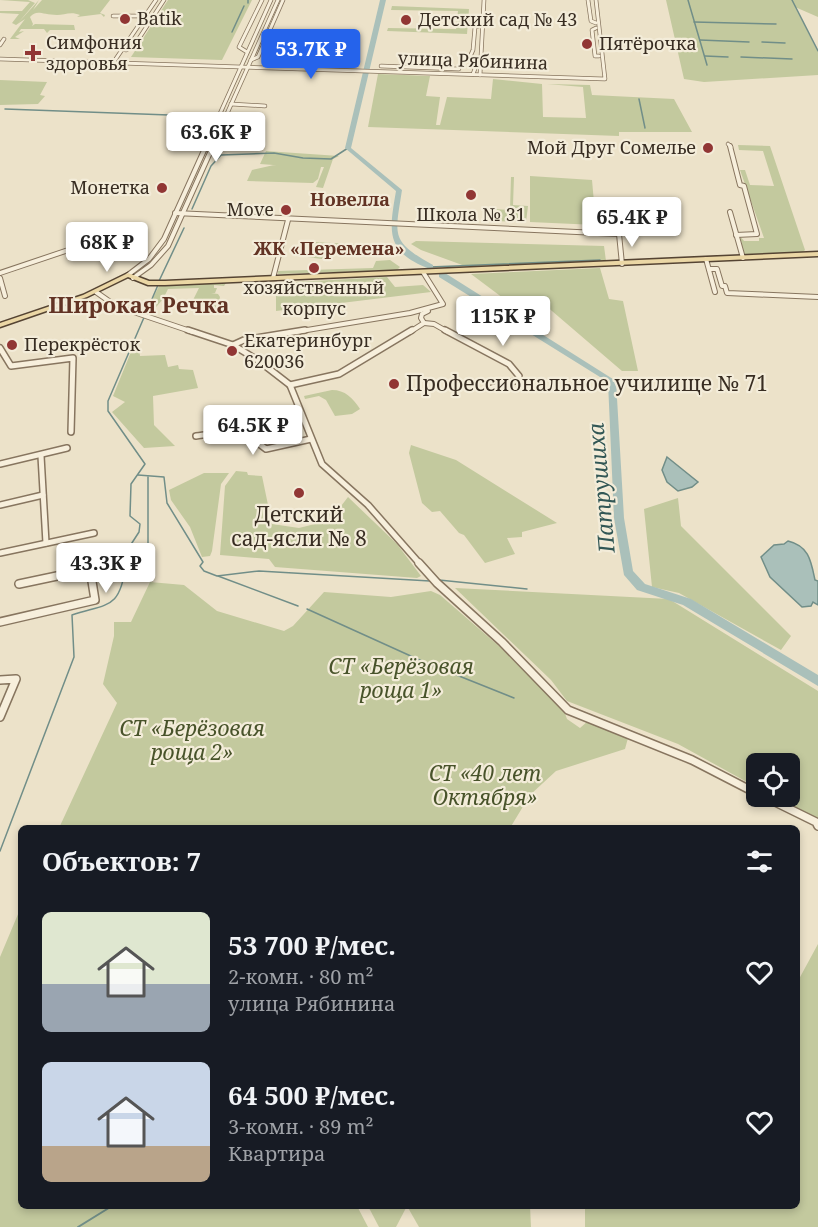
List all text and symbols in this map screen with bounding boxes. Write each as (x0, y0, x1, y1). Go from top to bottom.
place label: Batik (137, 6, 182, 30)
place label: Детский сад № 43 (418, 7, 577, 31)
marker: Batik (118, 12, 132, 26)
marker: Детский сад № 43 (399, 13, 413, 27)
pin: 53.7K ₽ (256, 29, 366, 80)
place label: Симфония здоровья (46, 30, 142, 75)
place label: Пятёрочка (599, 31, 697, 55)
text: 53.7K ₽ (275, 35, 347, 62)
marker: Пятёрочка (580, 37, 594, 51)
marker: Симфония здоровья (24, 44, 42, 62)
street label: улица Рябинина (397, 45, 549, 75)
pin: 63.6K ₽ (161, 112, 271, 163)
text: 63.6K ₽ (180, 118, 252, 145)
place label: Мой Друг Сомелье (527, 135, 696, 159)
marker: Мой Друг Сомелье (701, 141, 715, 155)
place label: Монетка (70, 175, 150, 199)
marker: Монетка (155, 181, 169, 195)
district label: Новелла (310, 187, 390, 211)
marker: Школа № 31 (464, 188, 478, 202)
place label: Move (227, 197, 274, 221)
pin: 65.4K ₽ (577, 197, 687, 248)
place label: Школа № 31 (416, 202, 526, 226)
marker: Move (279, 203, 293, 217)
text: 65.4K ₽ (596, 203, 668, 230)
pin: 68K ₽ (65, 222, 149, 273)
text: 68K ₽ (80, 228, 134, 255)
district label: ЖК «Перемена» (253, 236, 405, 260)
marker: хозяйственный корпус (307, 261, 321, 275)
place label: хозяйственный корпус (244, 275, 384, 320)
district label: Широкая Речка (48, 289, 230, 319)
pin: 115K ₽ (454, 296, 552, 347)
text: 115K ₽ (470, 302, 536, 329)
place label: Екатеринбург 620036 (244, 328, 372, 373)
place label: Перекрёсток (24, 332, 140, 356)
marker: Перекрёсток (5, 338, 19, 352)
marker: Екатеринбург 620036 (225, 344, 239, 358)
place label: Профессиональное училище № 71 (406, 369, 768, 397)
marker: Профессиональное училище № 71 (387, 377, 401, 391)
pin: 64.5K ₽ (198, 405, 308, 456)
text: 64.5K ₽ (217, 411, 289, 438)
water label: Патрушиха (579, 421, 621, 555)
marker: Детский сад-ясли № 8 (292, 486, 306, 500)
place label: Детский сад-ясли № 8 (231, 500, 367, 552)
pin: 43.3K ₽ (51, 543, 161, 594)
text: 43.3K ₽ (70, 549, 142, 576)
park label: СТ «Берёзовая роща 1» (328, 652, 474, 704)
park label: СТ «Берёзовая роща 2» (119, 714, 265, 766)
map controls (746, 753, 800, 807)
button: locate (746, 753, 800, 807)
park label: СТ «40 лет Октября» (429, 759, 542, 811)
text: Объектов: 7 (42, 843, 201, 879)
icon: filters (743, 845, 776, 878)
text: 53 700 ₽/мес. (228, 927, 396, 963)
icon: home (90, 936, 162, 1008)
icon: heart (743, 956, 776, 989)
text: 2-комн. · 80 m² (228, 963, 374, 990)
text: улица Рябинина (228, 990, 395, 1017)
text: 64 500 ₽/мес. (228, 1077, 396, 1113)
icon: home (90, 1086, 162, 1158)
icon: heart (743, 1106, 776, 1139)
text: 3-комн. · 89 m² (228, 1113, 374, 1140)
text: Квартира (228, 1140, 325, 1167)

